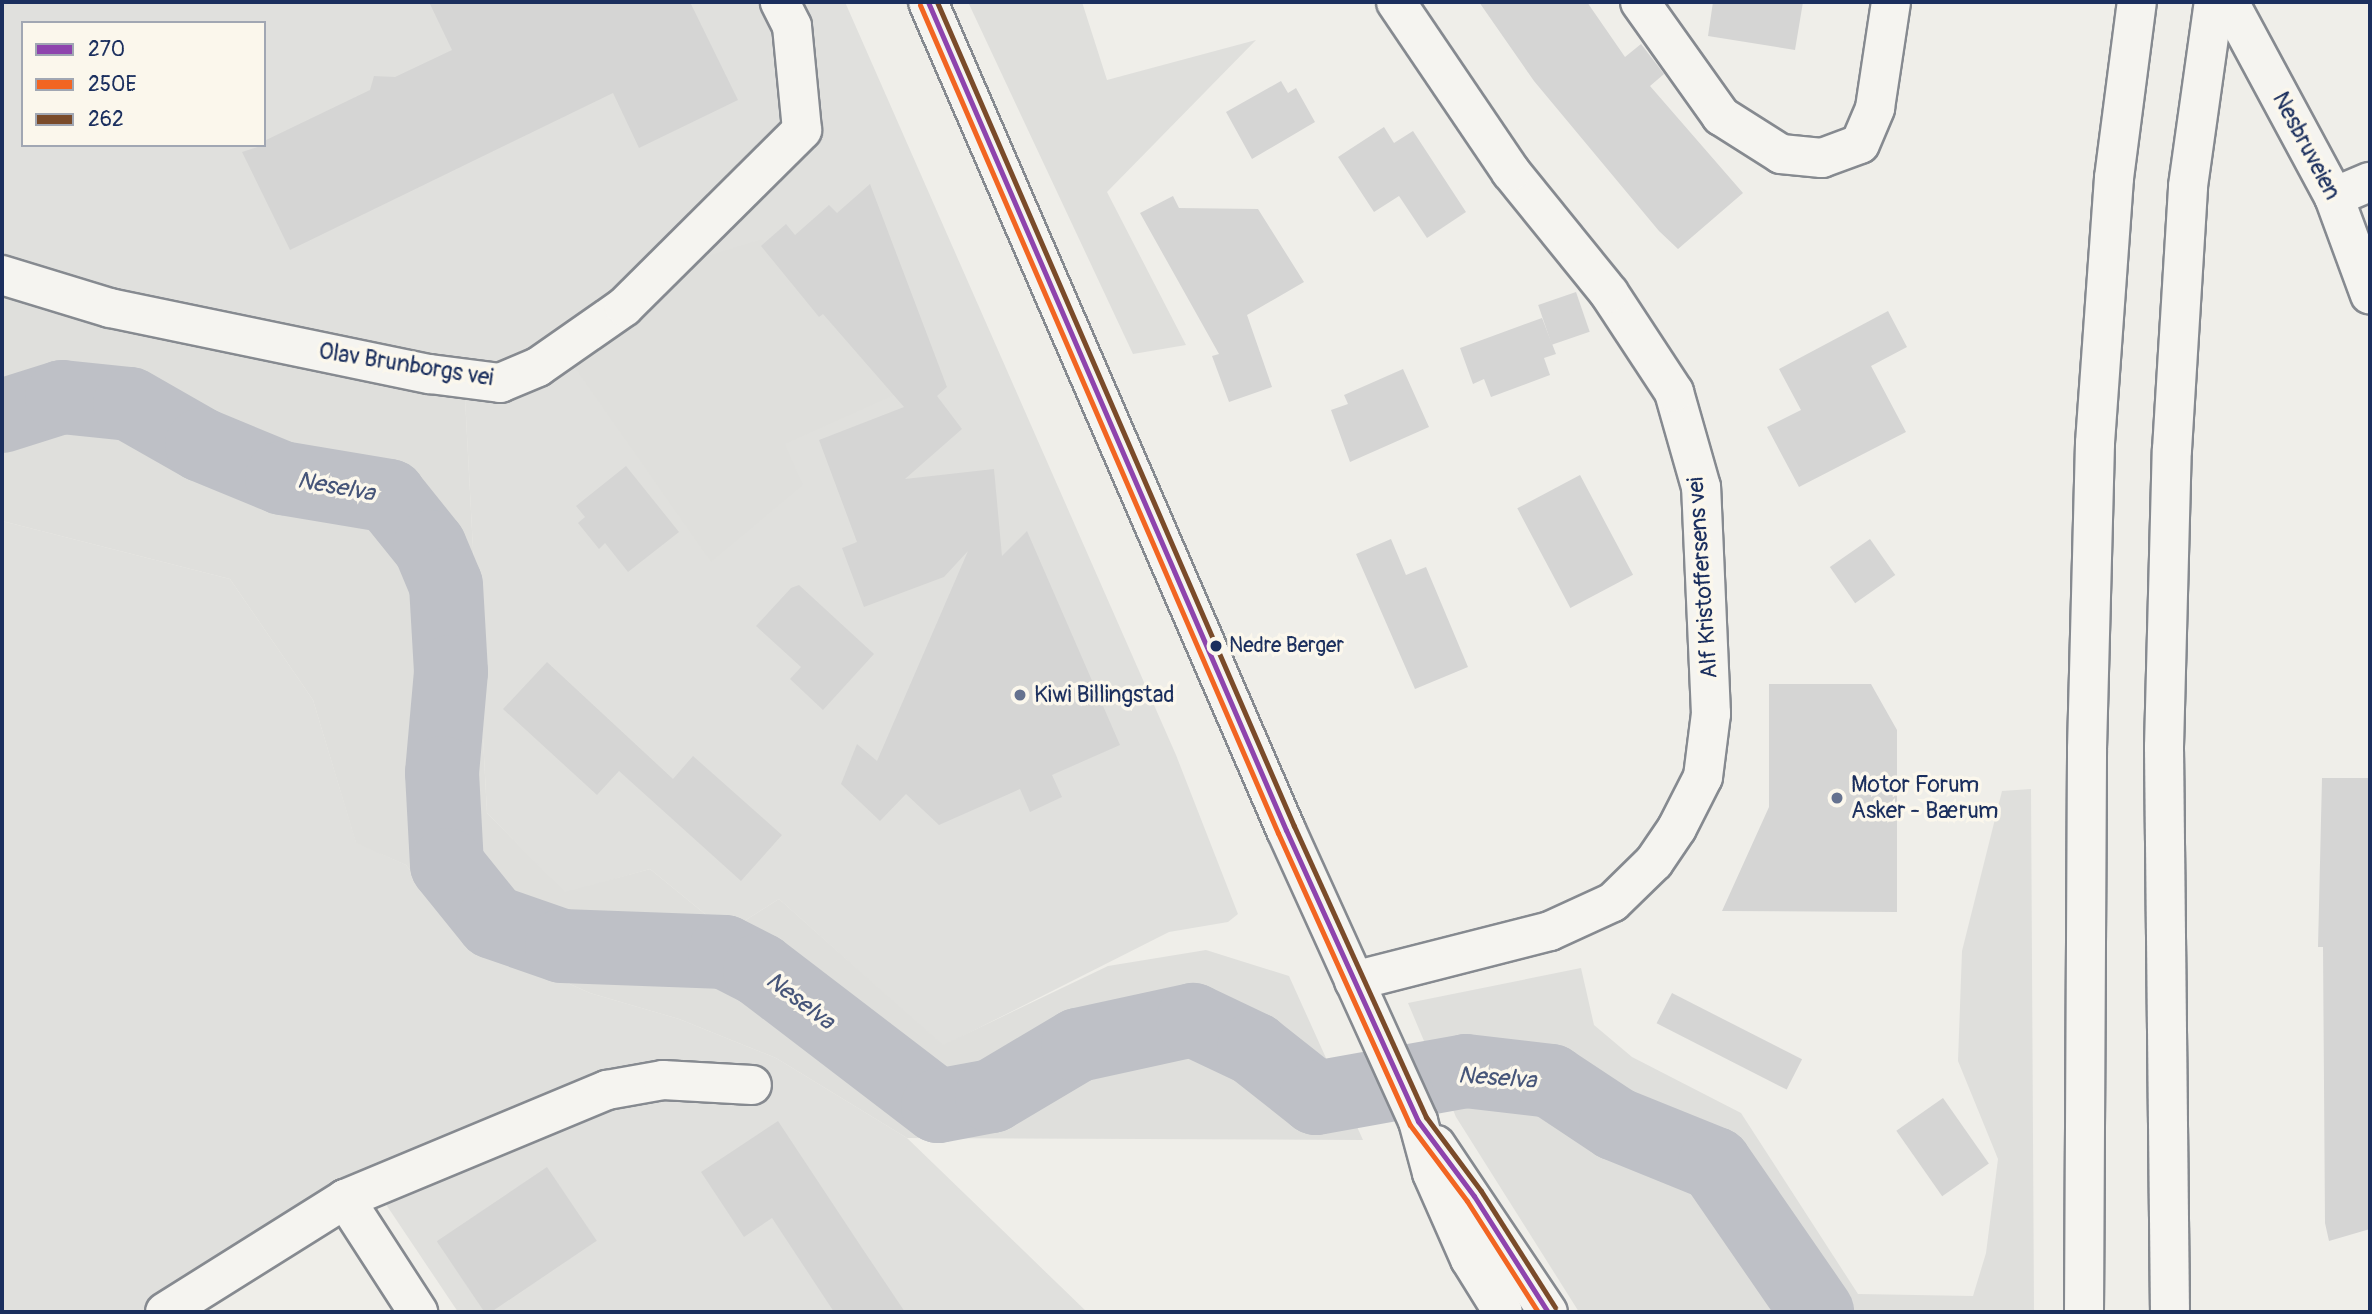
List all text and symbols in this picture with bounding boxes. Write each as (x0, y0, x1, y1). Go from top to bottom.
legend (21, 21, 266, 147)
text: 270 (88, 36, 125, 63)
text: 250E (88, 71, 136, 98)
street label: Nesbruveien (2266, 87, 2346, 205)
text: 262 (88, 106, 124, 133)
street label: Olav Brunborgs vei (317, 338, 495, 392)
water label: Neselva (295, 466, 377, 508)
street label: Alf Kristoffersens vei (1682, 476, 1724, 680)
place label: Nedre Berger (1229, 633, 1344, 659)
marker: Nedre Berger (1209, 639, 1223, 653)
place label: Kiwi Billingstad (1034, 681, 1175, 709)
marker: Kiwi Billingstad (1012, 687, 1028, 703)
place label: Motor Forum Asker - Bærum (1851, 771, 1999, 825)
marker: Motor Forum Asker - Bærum (1829, 790, 1845, 806)
water label: Neselva (760, 966, 840, 1036)
water label: Neselva (1457, 1061, 1537, 1095)

